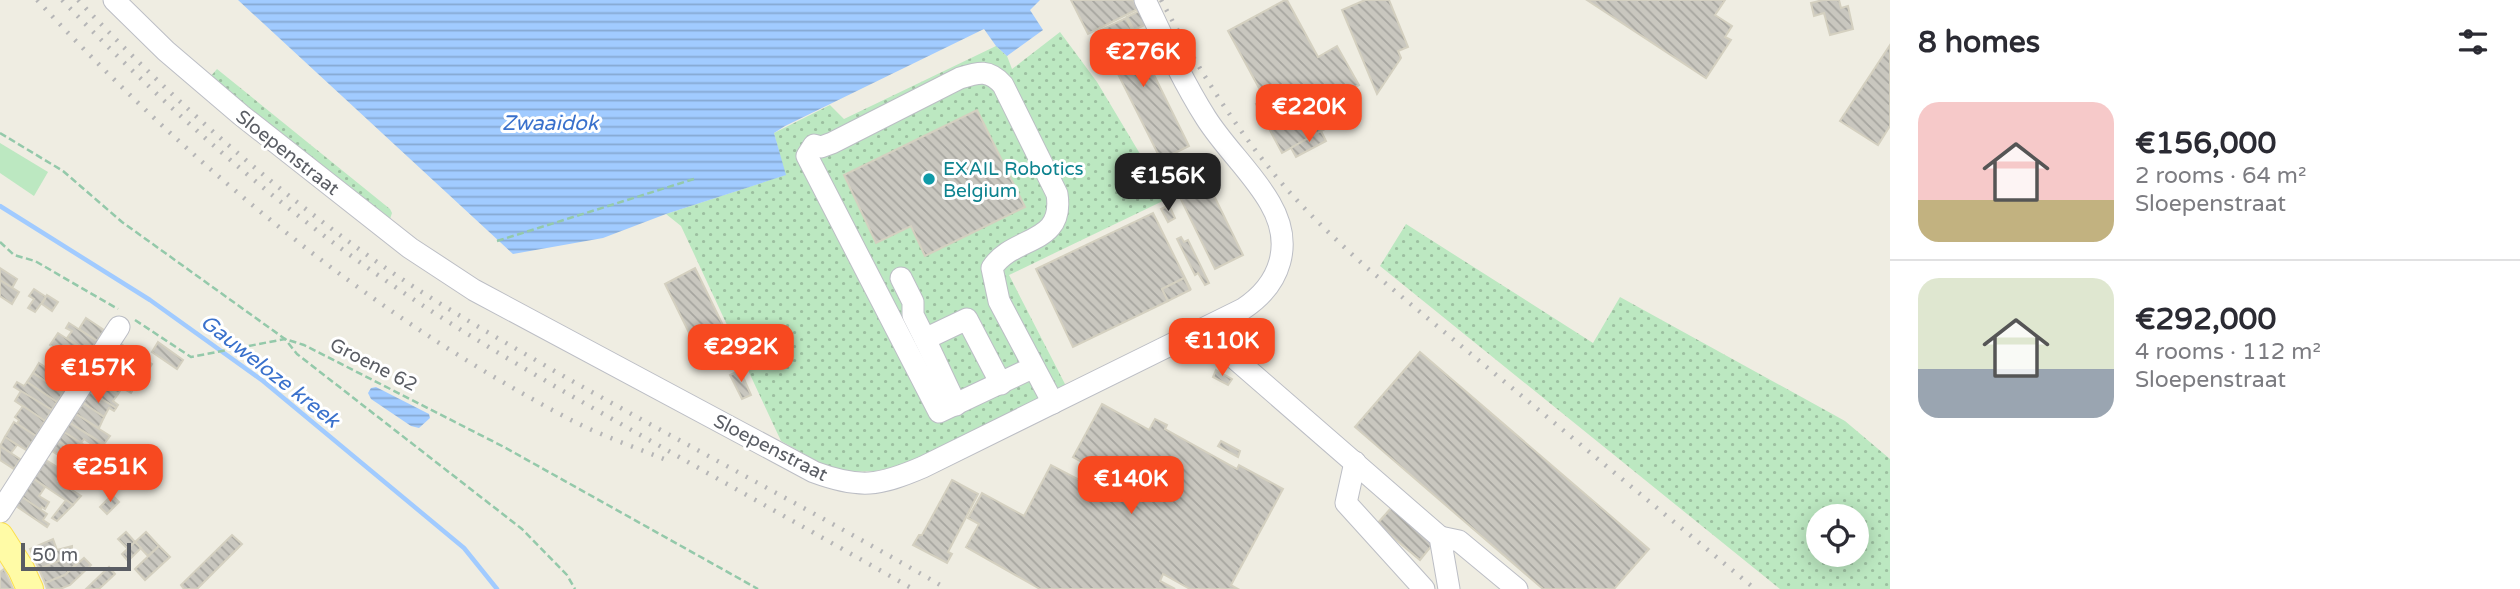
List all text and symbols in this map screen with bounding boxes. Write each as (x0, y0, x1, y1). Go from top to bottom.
icon: filters (2454, 23, 2492, 61)
text: 8 homes (1918, 24, 2040, 61)
pin: €276K (1094, 29, 1192, 89)
text: €276K (1106, 38, 1180, 66)
pin: €220K (1260, 85, 1358, 144)
text: €220K (1272, 93, 1346, 121)
street label: Sloepenstraat (231, 106, 343, 200)
water label: Zwaaidok (502, 111, 600, 136)
text: €156,000 (2135, 125, 2276, 162)
icon: home (1974, 130, 2058, 214)
pin: €156K (1119, 154, 1217, 213)
place label: EXAIL Robotics Belgium (943, 158, 1084, 202)
text: €156K (1131, 162, 1205, 190)
text: 2 rooms · 64 m² (2135, 162, 2306, 190)
marker: EXAIL Robotics Belgium (921, 171, 937, 187)
text: Sloepenstraat (2135, 190, 2286, 218)
text: €292,000 (2135, 301, 2276, 338)
icon: home (1974, 306, 2058, 390)
water label: Gauweloze kreek (195, 310, 345, 434)
pin: €110K (1173, 318, 1271, 378)
pin: €292K (692, 324, 790, 384)
text: €110K (1185, 327, 1259, 355)
text: €292K (704, 333, 778, 361)
street label: Groene 62 (326, 334, 421, 396)
text: 4 rooms · 112 m² (2135, 338, 2321, 366)
pin: €157K (49, 346, 147, 405)
text: €157K (61, 354, 135, 382)
text: Sloepenstraat (2135, 366, 2286, 394)
street label: Sloepenstraat (710, 410, 831, 486)
pin: €251K (61, 444, 159, 504)
text: €251K (73, 453, 147, 481)
pin: €140K (1082, 456, 1180, 516)
text: €140K (1094, 465, 1168, 493)
map controls (1806, 504, 1869, 567)
button: locate (1806, 504, 1869, 567)
scale bar (21, 540, 131, 572)
text: 50 m (32, 544, 78, 566)

